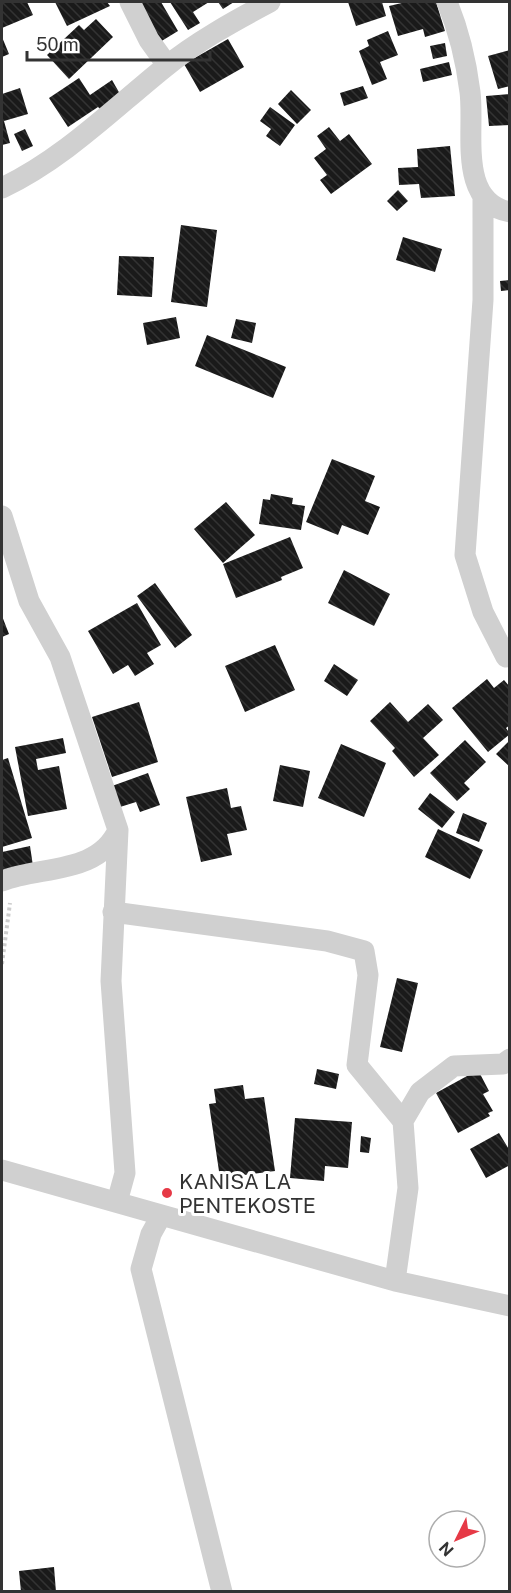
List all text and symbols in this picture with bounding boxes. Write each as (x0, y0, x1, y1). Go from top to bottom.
scale bar (27, 24, 210, 62)
text: 50 m (36, 34, 79, 55)
place label: KANISA LA PENTEKOSTE (179, 1169, 316, 1218)
marker: KANISA LA PENTEKOSTE (160, 1186, 174, 1200)
north arrow (427, 1509, 487, 1569)
text: N (435, 1538, 458, 1560)

